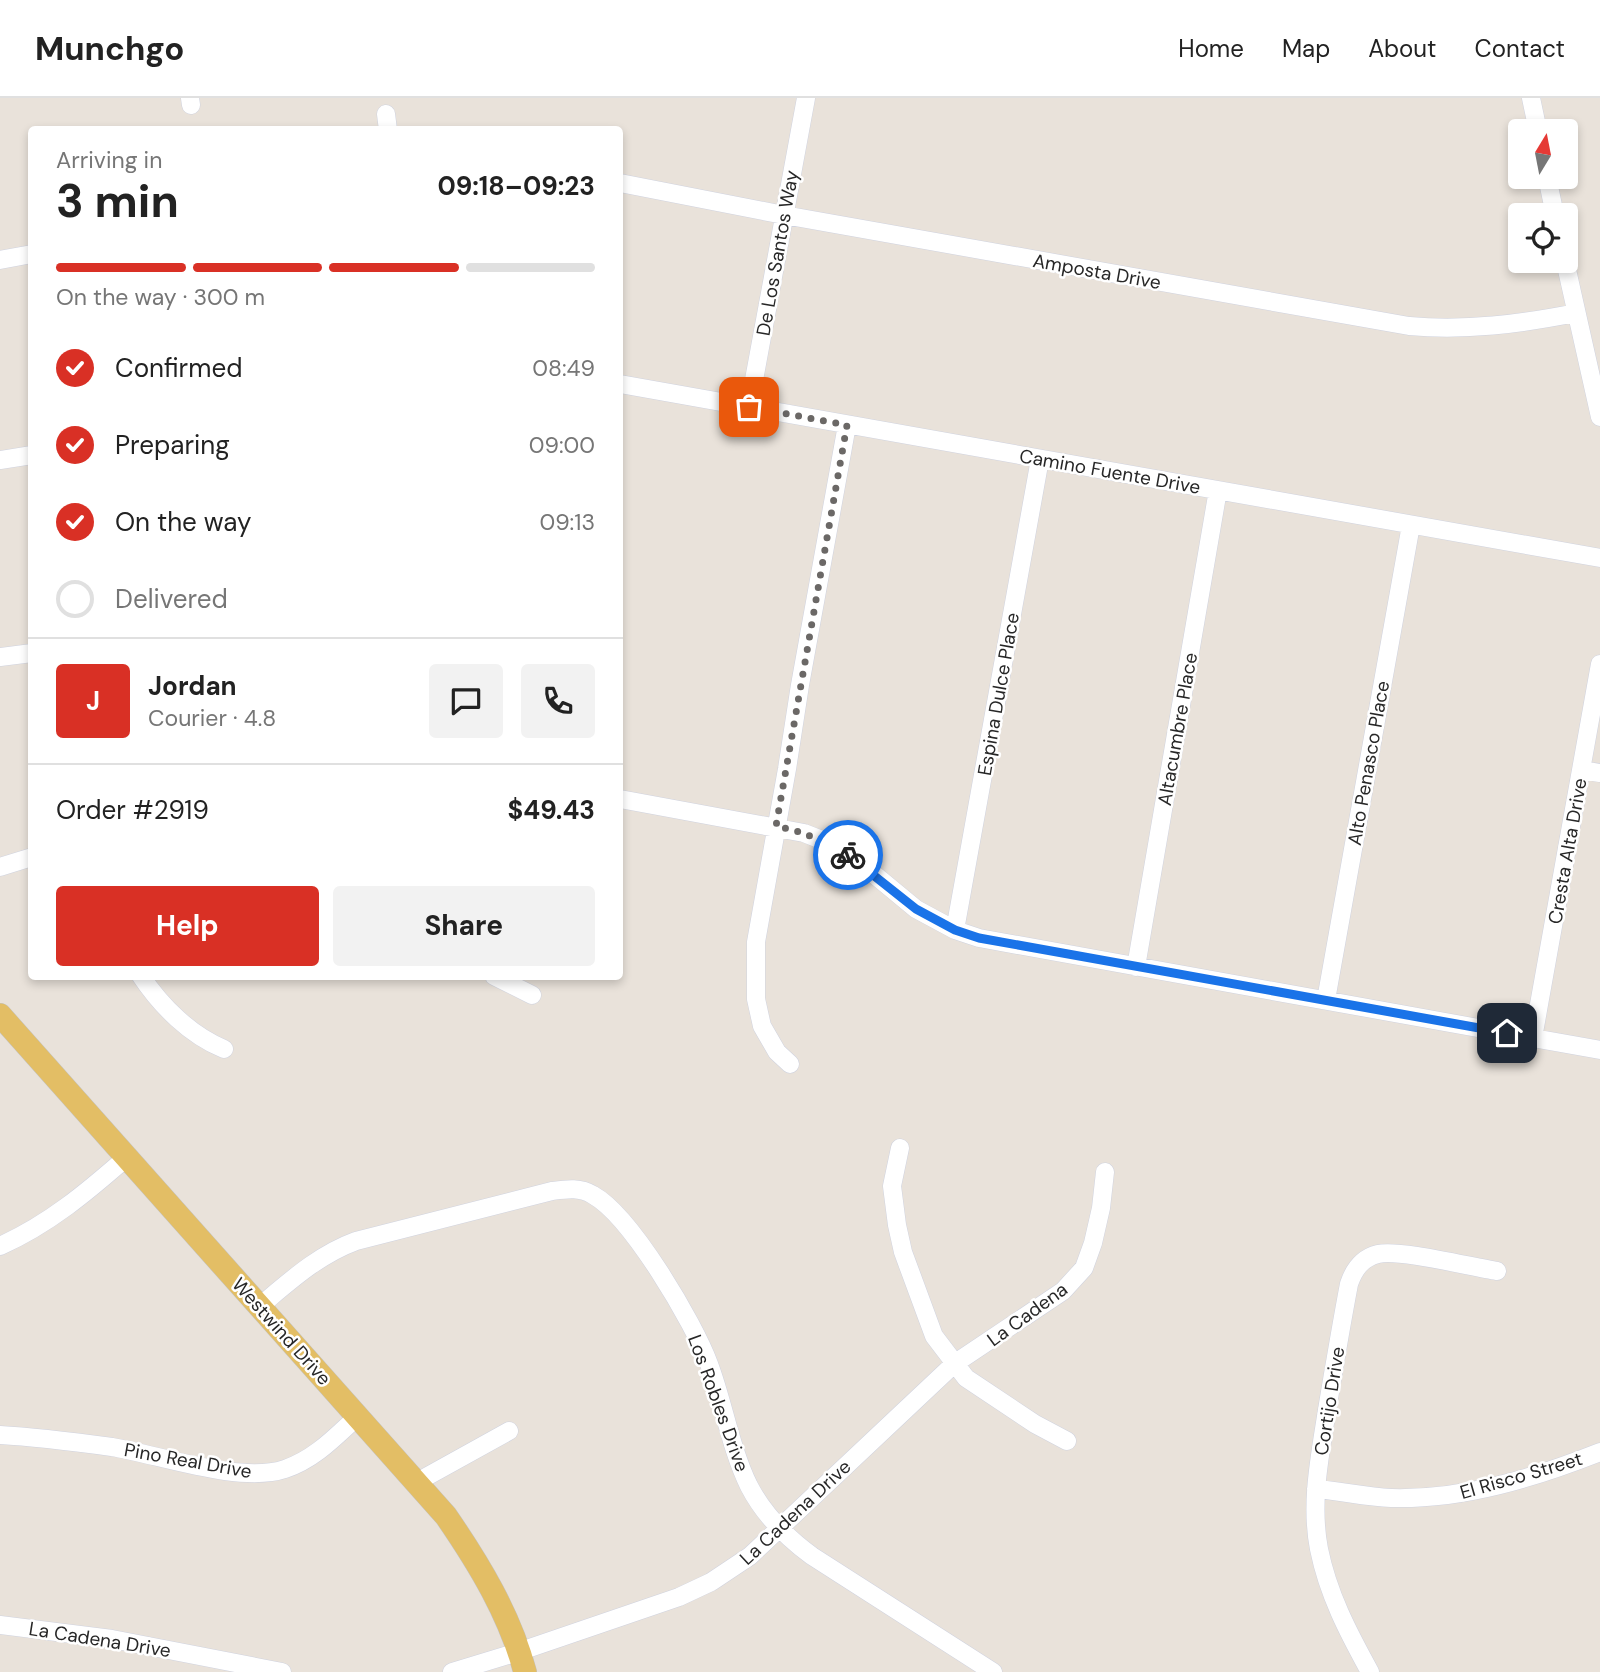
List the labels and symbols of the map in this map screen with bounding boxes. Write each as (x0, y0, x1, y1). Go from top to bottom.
north arrow (1508, 119, 1578, 189)
street label: De Los Santos Way (751, 168, 804, 338)
street label: Amposta Drive (1031, 248, 1163, 295)
pin (719, 377, 779, 437)
street label: Camino Fuente Drive (1017, 443, 1202, 500)
street label: Espina Dulce Place (972, 611, 1025, 778)
street label: Altacumbre Place (1152, 651, 1203, 808)
street label: Alto Penasco Place (1342, 679, 1395, 847)
street label: Cresta Alta Drive (1542, 776, 1593, 926)
courier (813, 820, 883, 890)
pin (1477, 1003, 1537, 1063)
street label: Westwind Drive (227, 1272, 337, 1390)
street label: La Cadena (982, 1277, 1072, 1352)
street label: Los Robles Drive (682, 1331, 755, 1475)
street label: Cortijo Drive (1309, 1345, 1350, 1457)
street label: Pino Real Drive (122, 1437, 254, 1484)
street label: El Risco Street (1457, 1446, 1585, 1505)
street label: La Cadena Drive (734, 1454, 856, 1570)
street label: La Cadena Drive (27, 1616, 173, 1663)

